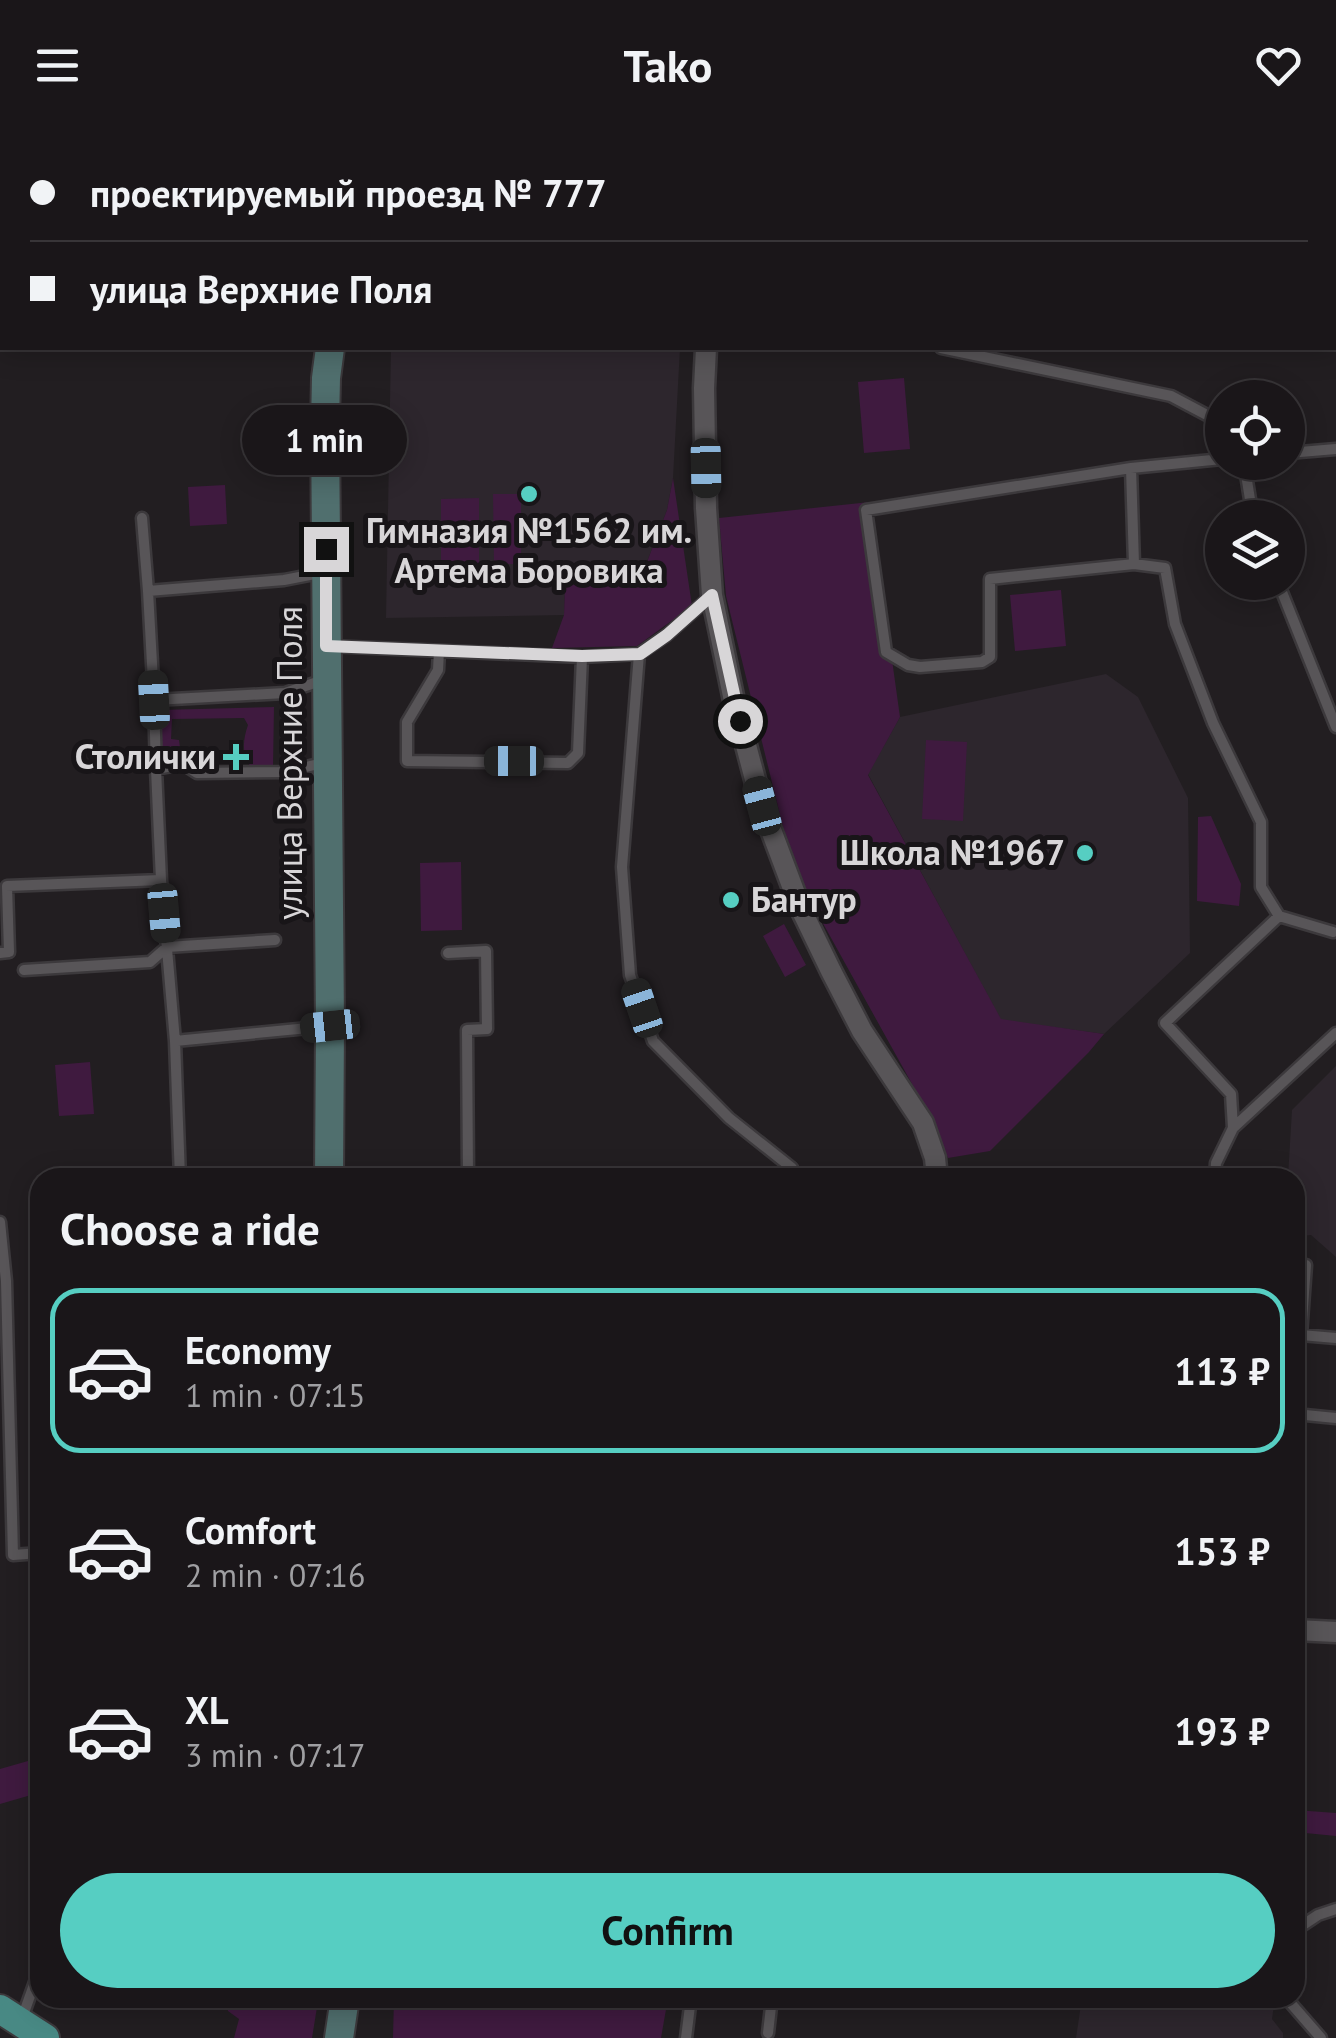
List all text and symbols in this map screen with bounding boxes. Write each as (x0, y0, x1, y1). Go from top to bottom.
text: Tako (624, 36, 712, 94)
icon: menu (30, 38, 85, 93)
icon: heart (1251, 38, 1306, 93)
text: проектируемый проезд № 777 (90, 168, 607, 217)
text: улица Верхние Поля (90, 264, 432, 313)
map controls (1205, 380, 1305, 600)
button: locate (1205, 380, 1305, 480)
callout: 1 min (244, 404, 408, 474)
text: 1 min (285, 419, 364, 461)
car (690, 438, 722, 498)
marker: Гимназия №1562 им. Артема Боровика (518, 483, 540, 505)
button: layers (1205, 500, 1305, 600)
place label: Гимназия №1562 им. Артема Боровика (366, 507, 692, 593)
route end (304, 527, 349, 572)
street label: улица Верхние Поля (266, 606, 312, 920)
car (137, 669, 171, 731)
route start (718, 699, 763, 744)
place label: Столички (75, 733, 216, 779)
marker: Столички (225, 746, 247, 768)
car (484, 746, 544, 776)
car (740, 773, 784, 839)
place label: Школа №1967 (840, 829, 1065, 875)
marker: Школа №1967 (1074, 842, 1096, 864)
place label: Бантур (751, 876, 857, 922)
car (146, 882, 182, 944)
marker: Бантур (720, 889, 742, 911)
car (618, 975, 666, 1041)
car (299, 1008, 361, 1044)
text: Choose a ride (60, 1199, 320, 1257)
text: Economy (185, 1325, 331, 1374)
icon: car (65, 1326, 155, 1416)
text: 113 ₽ (1174, 1346, 1270, 1395)
text: 1 min · 07:15 (185, 1374, 365, 1416)
text: Comfort (185, 1505, 316, 1554)
icon: car (65, 1506, 155, 1596)
text: 153 ₽ (1174, 1526, 1270, 1575)
text: 2 min · 07:16 (185, 1554, 365, 1596)
text: XL (185, 1685, 229, 1734)
icon: car (65, 1686, 155, 1776)
text: 193 ₽ (1174, 1706, 1270, 1755)
text: 3 min · 07:17 (185, 1734, 365, 1776)
button: Confirm (60, 1873, 1275, 1988)

